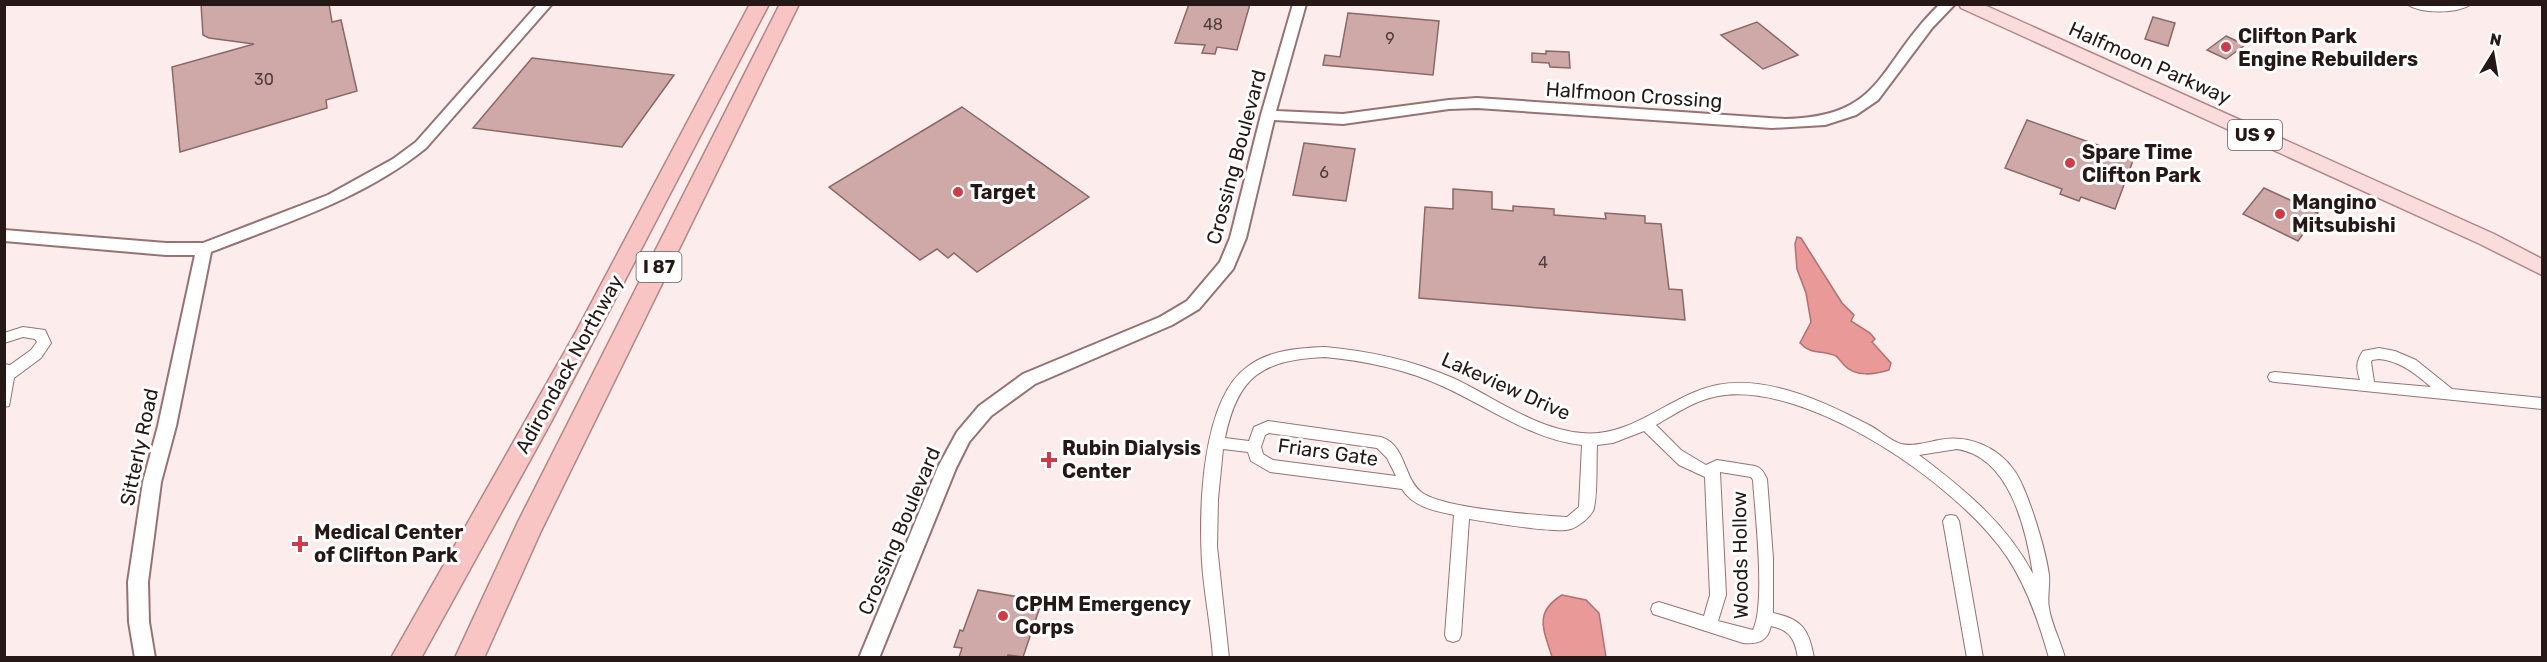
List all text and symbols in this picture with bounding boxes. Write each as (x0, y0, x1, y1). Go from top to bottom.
house number: 48 (1203, 15, 1223, 34)
street label: Halfmoon Parkway (2065, 16, 2235, 110)
place label: Clifton Park Engine Rebuilders (2238, 24, 2418, 71)
north arrow (2463, 24, 2523, 84)
house number: 9 (1385, 29, 1395, 48)
text: N (2488, 29, 2503, 50)
marker: Clifton Park Engine Rebuilders (2219, 40, 2233, 54)
street label: Crossing Boulevard (1201, 67, 1271, 247)
house number: 30 (254, 70, 274, 89)
street label: Halfmoon Crossing (1545, 77, 1723, 113)
road number: US 9 (2228, 120, 2282, 150)
place label: Spare Time Clifton Park (2082, 140, 2201, 187)
marker: Spare Time Clifton Park (2063, 156, 2077, 170)
house number: 6 (1319, 163, 1329, 182)
place label: Target (970, 180, 1036, 204)
marker: Target (951, 185, 965, 199)
place label: Mangino Mitsubishi (2292, 190, 2396, 237)
marker: Mangino Mitsubishi (2273, 207, 2287, 221)
road number: I 87 (636, 252, 682, 282)
house number: 4 (1538, 253, 1548, 272)
street label: Adirondack Northway (510, 271, 628, 457)
street label: Lakeview Drive (1438, 347, 1574, 425)
street label: Sitterly Road (115, 386, 163, 508)
street label: Friars Gate (1276, 433, 1380, 471)
place label: Rubin Dialysis Center (1062, 436, 1201, 483)
street label: Crossing Boulevard (853, 443, 945, 619)
marker: Rubin Dialysis Center (1040, 451, 1058, 469)
street label: Woods Hollow (1727, 491, 1753, 619)
place label: Medical Center of Clifton Park (314, 520, 463, 567)
marker: Medical Center of Clifton Park (291, 535, 309, 553)
place label: CPHM Emergency Corps (1015, 592, 1191, 639)
marker: CPHM Emergency Corps (996, 609, 1010, 623)

